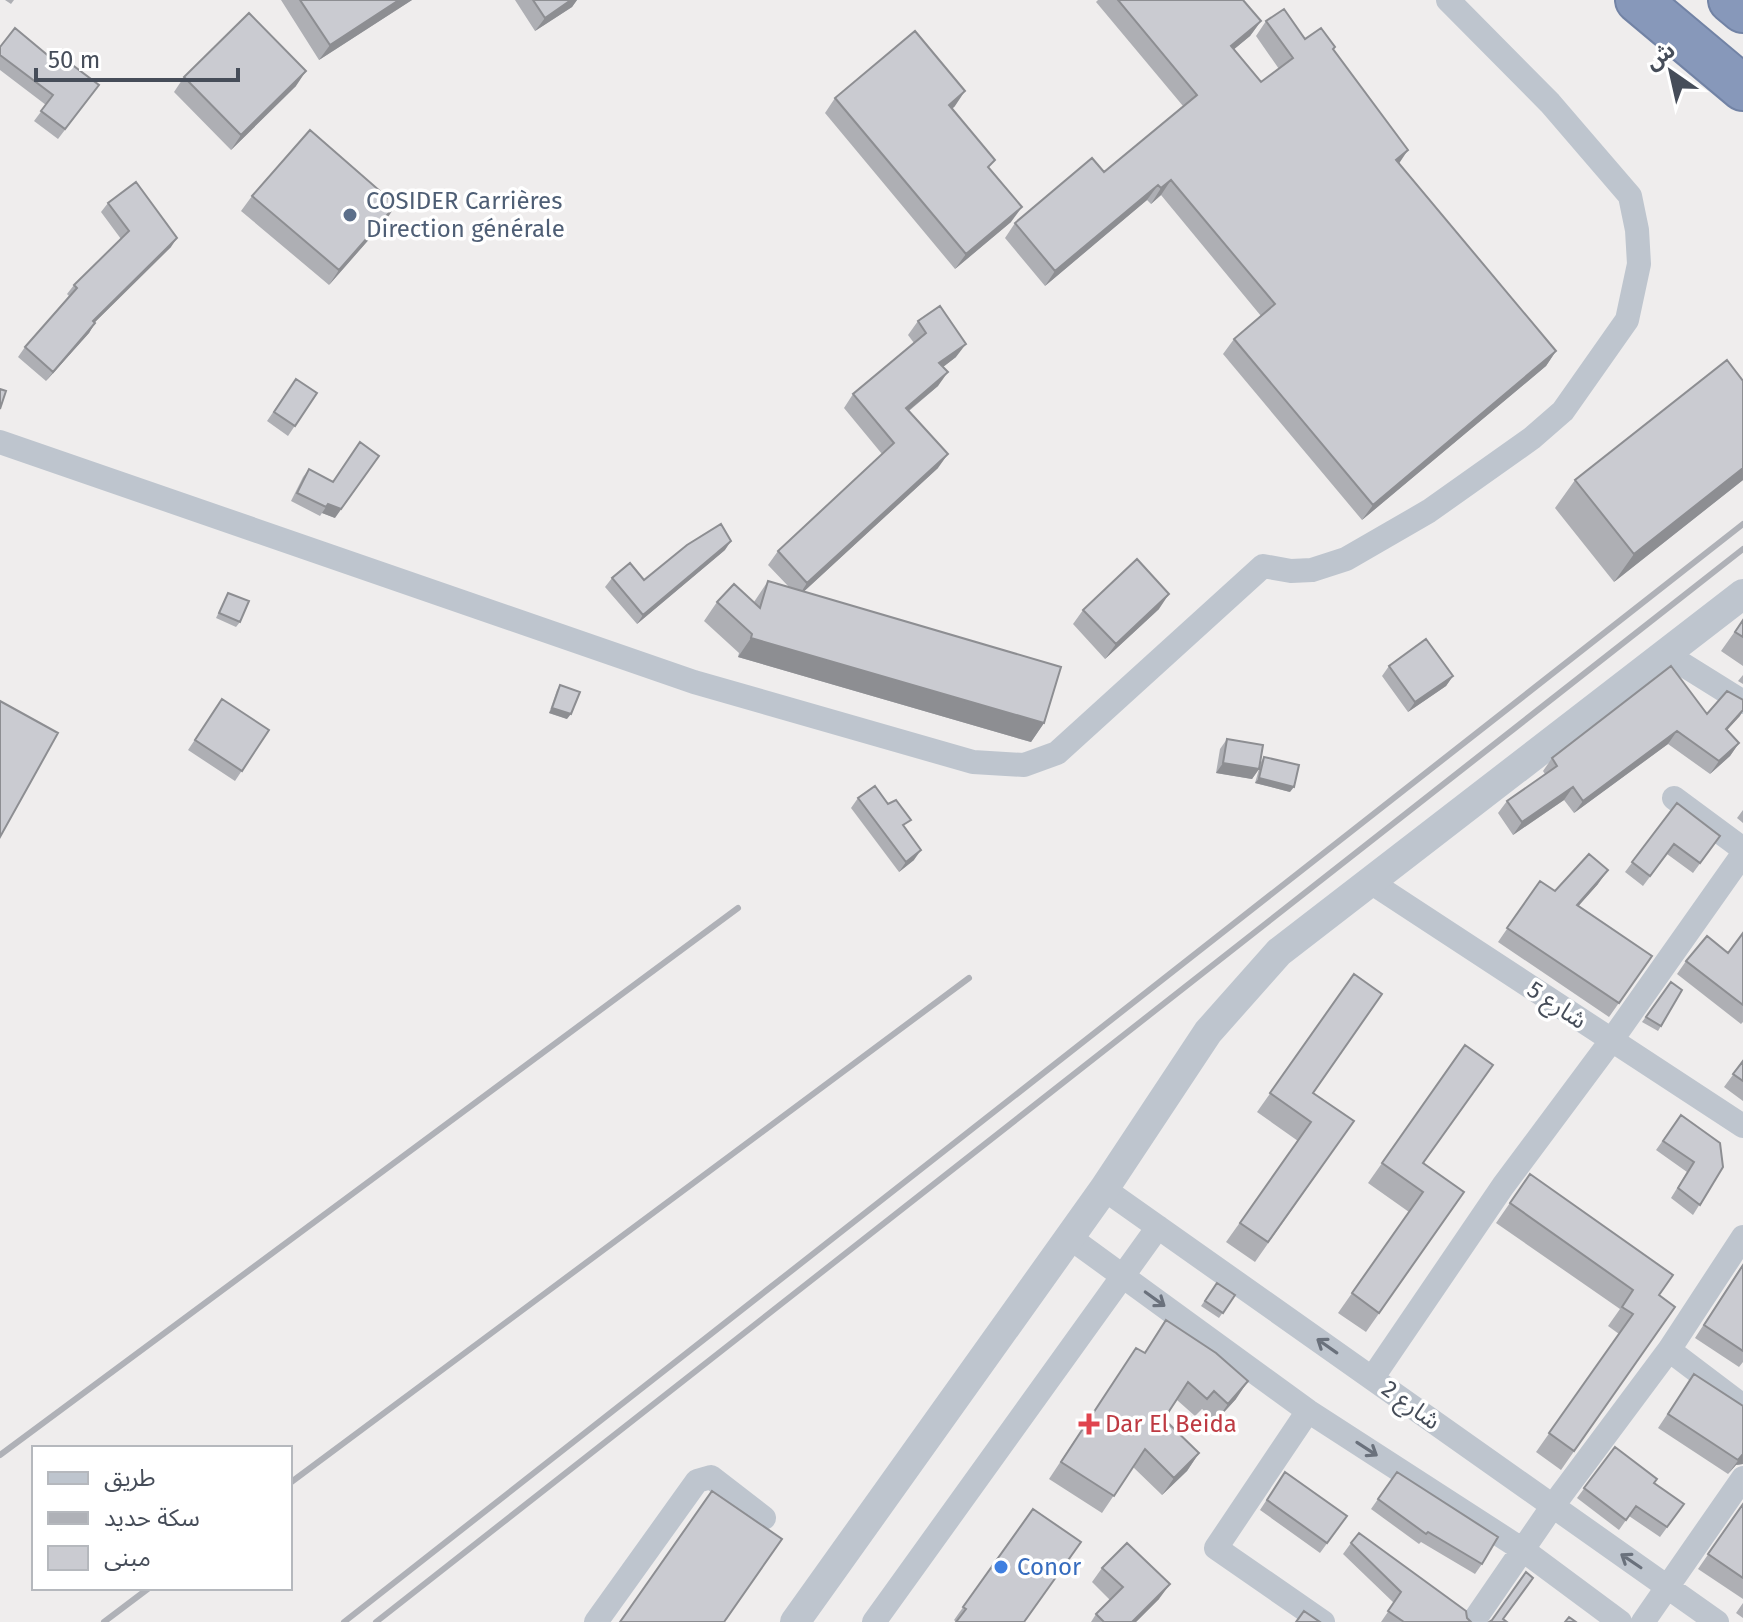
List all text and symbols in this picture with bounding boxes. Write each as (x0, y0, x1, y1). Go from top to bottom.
scale bar (36, 32, 238, 82)
north arrow (1631, 32, 1711, 112)
text: ش (1640, 36, 1680, 75)
text: 50 m (48, 46, 100, 74)
place label: COSIDER Carrières Direction générale (366, 187, 565, 243)
marker: COSIDER Carrières Direction générale (341, 206, 359, 224)
street label: شارع 5 (1520, 975, 1592, 1037)
one-way arrow (1144, 1290, 1165, 1307)
one-way arrow (1317, 1338, 1339, 1354)
street label: شارع 2 (1375, 1375, 1446, 1438)
place label: Dar El Beida (1105, 1410, 1237, 1438)
marker: Dar El Beida (1080, 1415, 1098, 1433)
one-way arrow (1355, 1442, 1378, 1458)
legend (32, 1446, 292, 1590)
text: طريق (104, 1464, 156, 1493)
text: سكة حديد (104, 1504, 200, 1532)
text: مبنى (104, 1544, 151, 1572)
place label: Conor (1017, 1553, 1082, 1581)
one-way arrow (1620, 1553, 1642, 1569)
marker: Conor (992, 1558, 1010, 1576)

